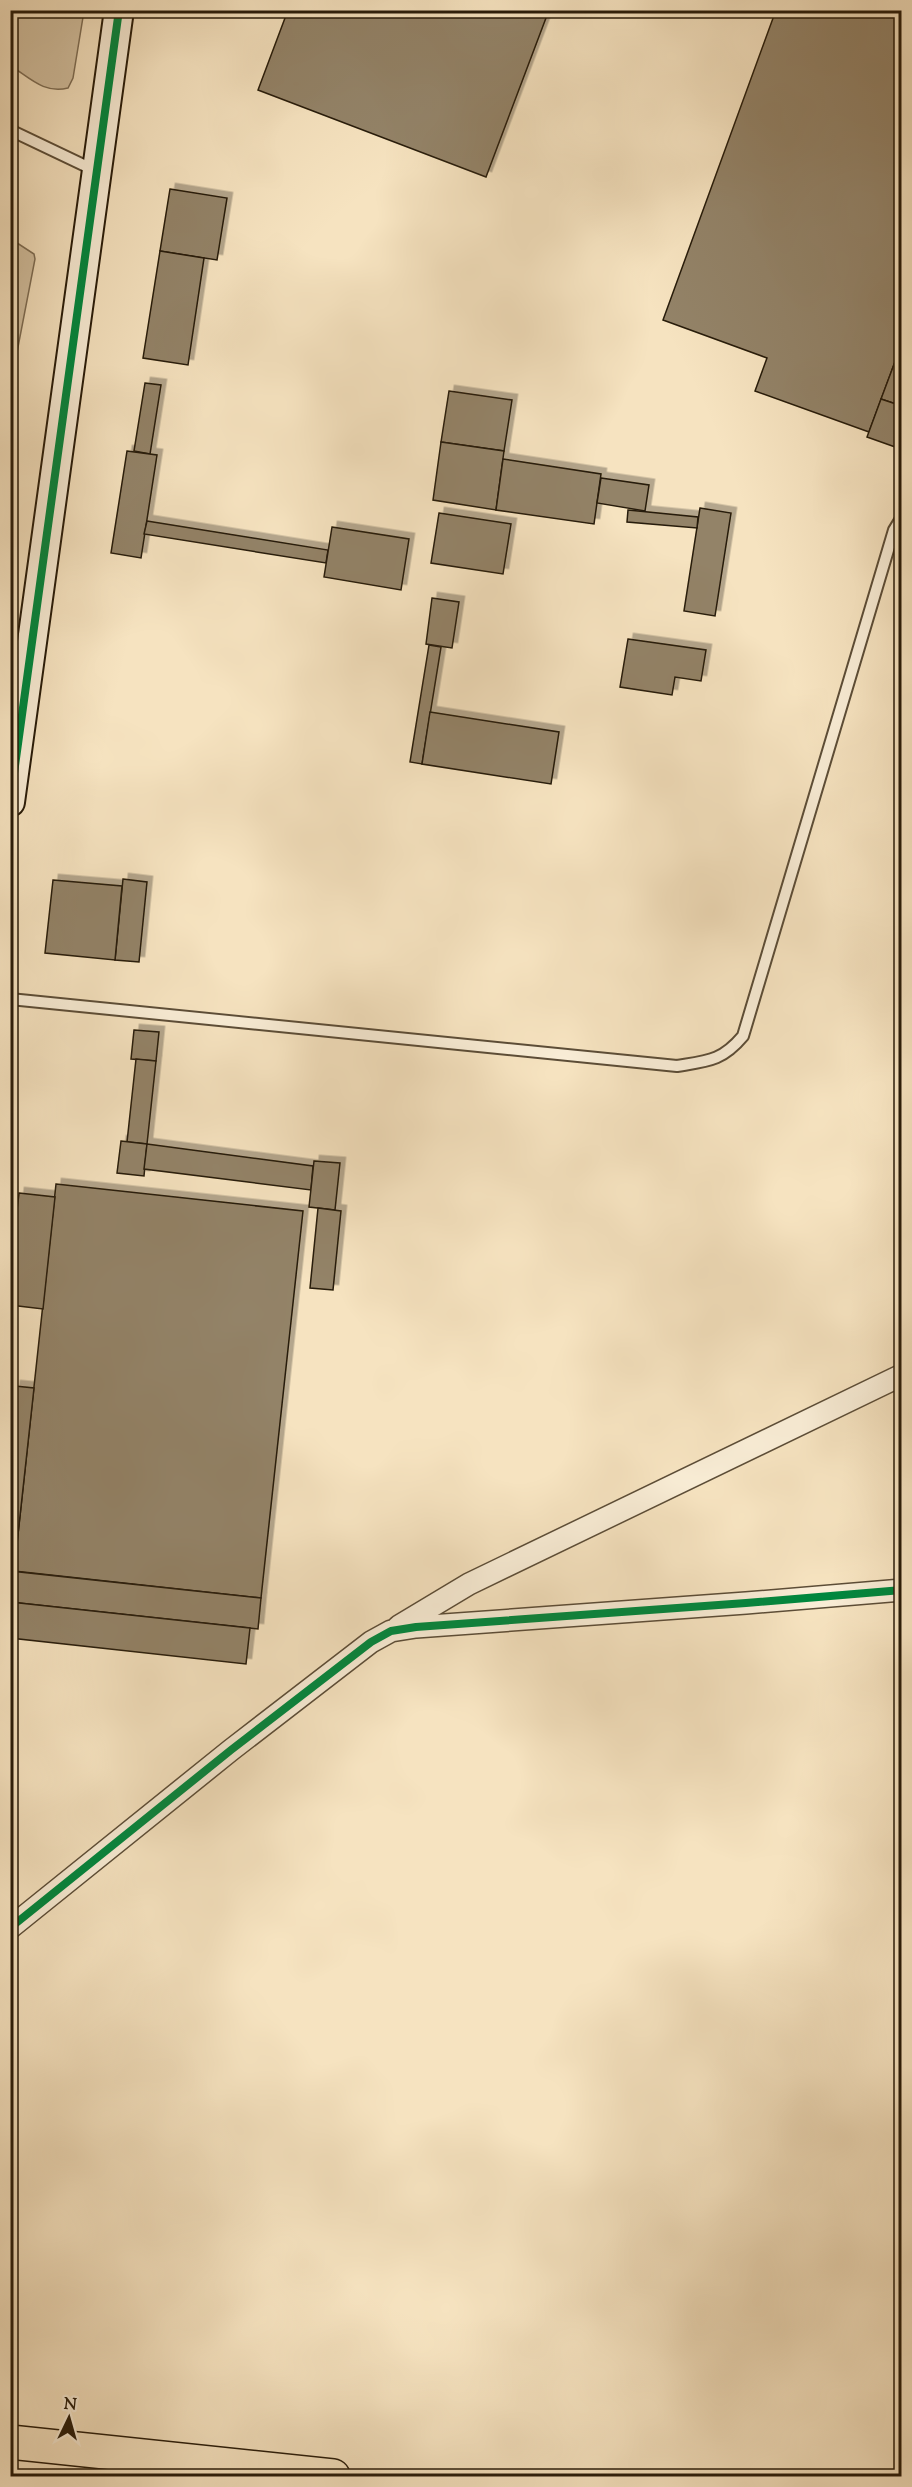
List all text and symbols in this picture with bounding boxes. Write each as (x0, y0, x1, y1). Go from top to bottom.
north arrow (39, 2388, 99, 2448)
text: N (63, 2394, 78, 2418)

